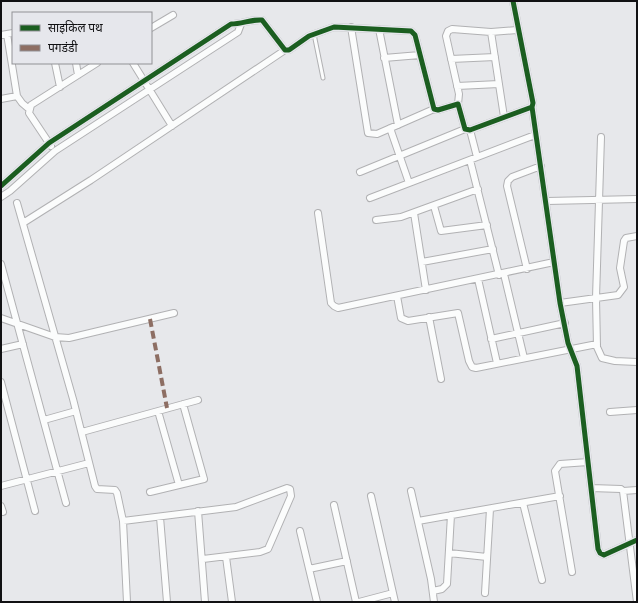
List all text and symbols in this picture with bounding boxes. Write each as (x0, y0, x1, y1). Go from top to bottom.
legend (12, 12, 152, 64)
text: साइकिल पथ (48, 20, 103, 35)
text: पगडंडी (48, 40, 78, 55)

